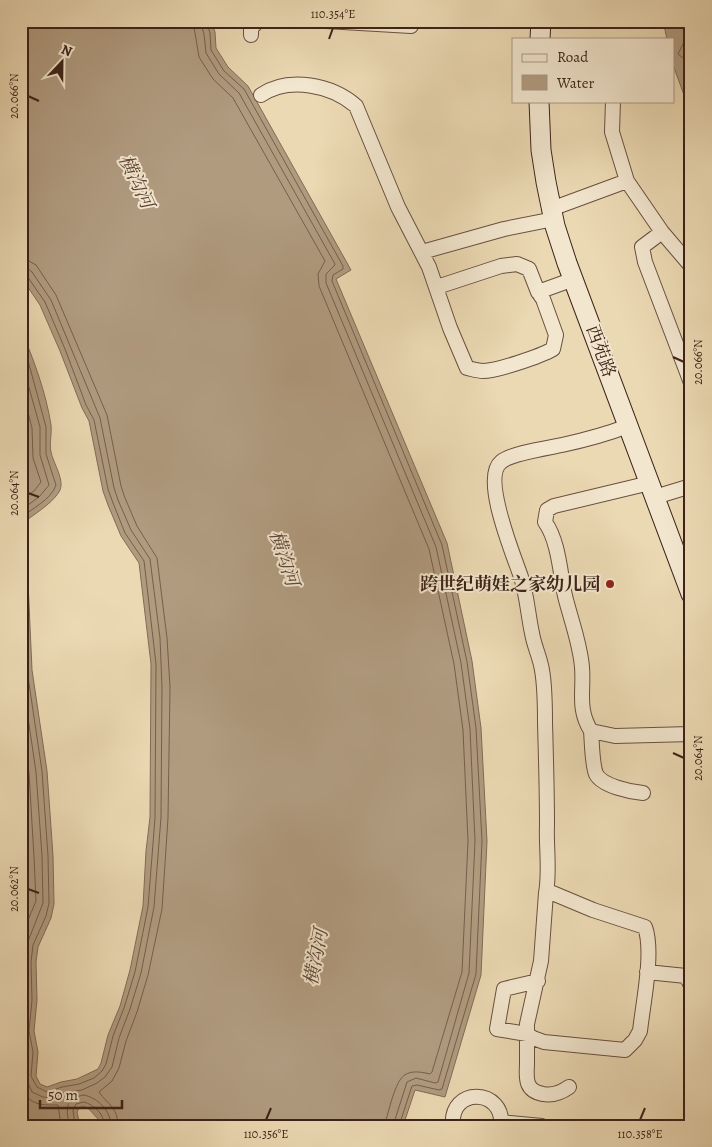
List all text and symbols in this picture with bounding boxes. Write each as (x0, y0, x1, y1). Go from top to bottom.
text: 110.354°E (311, 6, 355, 22)
north arrow (38, 38, 88, 88)
legend (512, 38, 674, 102)
text: N (58, 40, 75, 61)
text: Road (557, 47, 589, 67)
text: 20.066°N (6, 73, 22, 119)
text: Water (556, 73, 594, 93)
water label: 横沟河 (112, 150, 161, 215)
street label: 西苑路 (580, 322, 622, 380)
text: 20.066°N (690, 339, 706, 385)
text: 20.064°N (6, 470, 22, 516)
water label: 横沟河 (263, 527, 306, 592)
place label: 跨世纪萌娃之家幼儿园 (420, 572, 600, 596)
marker: 跨世纪萌娃之家幼儿园 (604, 578, 616, 590)
text: 20.064°N (690, 735, 706, 781)
text: 20.062°N (6, 866, 22, 912)
water label: 横沟河 (298, 924, 335, 988)
scale bar (40, 1077, 122, 1109)
text: 50 m (48, 1085, 78, 1105)
text: 110.356°E (244, 1126, 288, 1142)
text: 110.358°E (618, 1126, 662, 1142)

